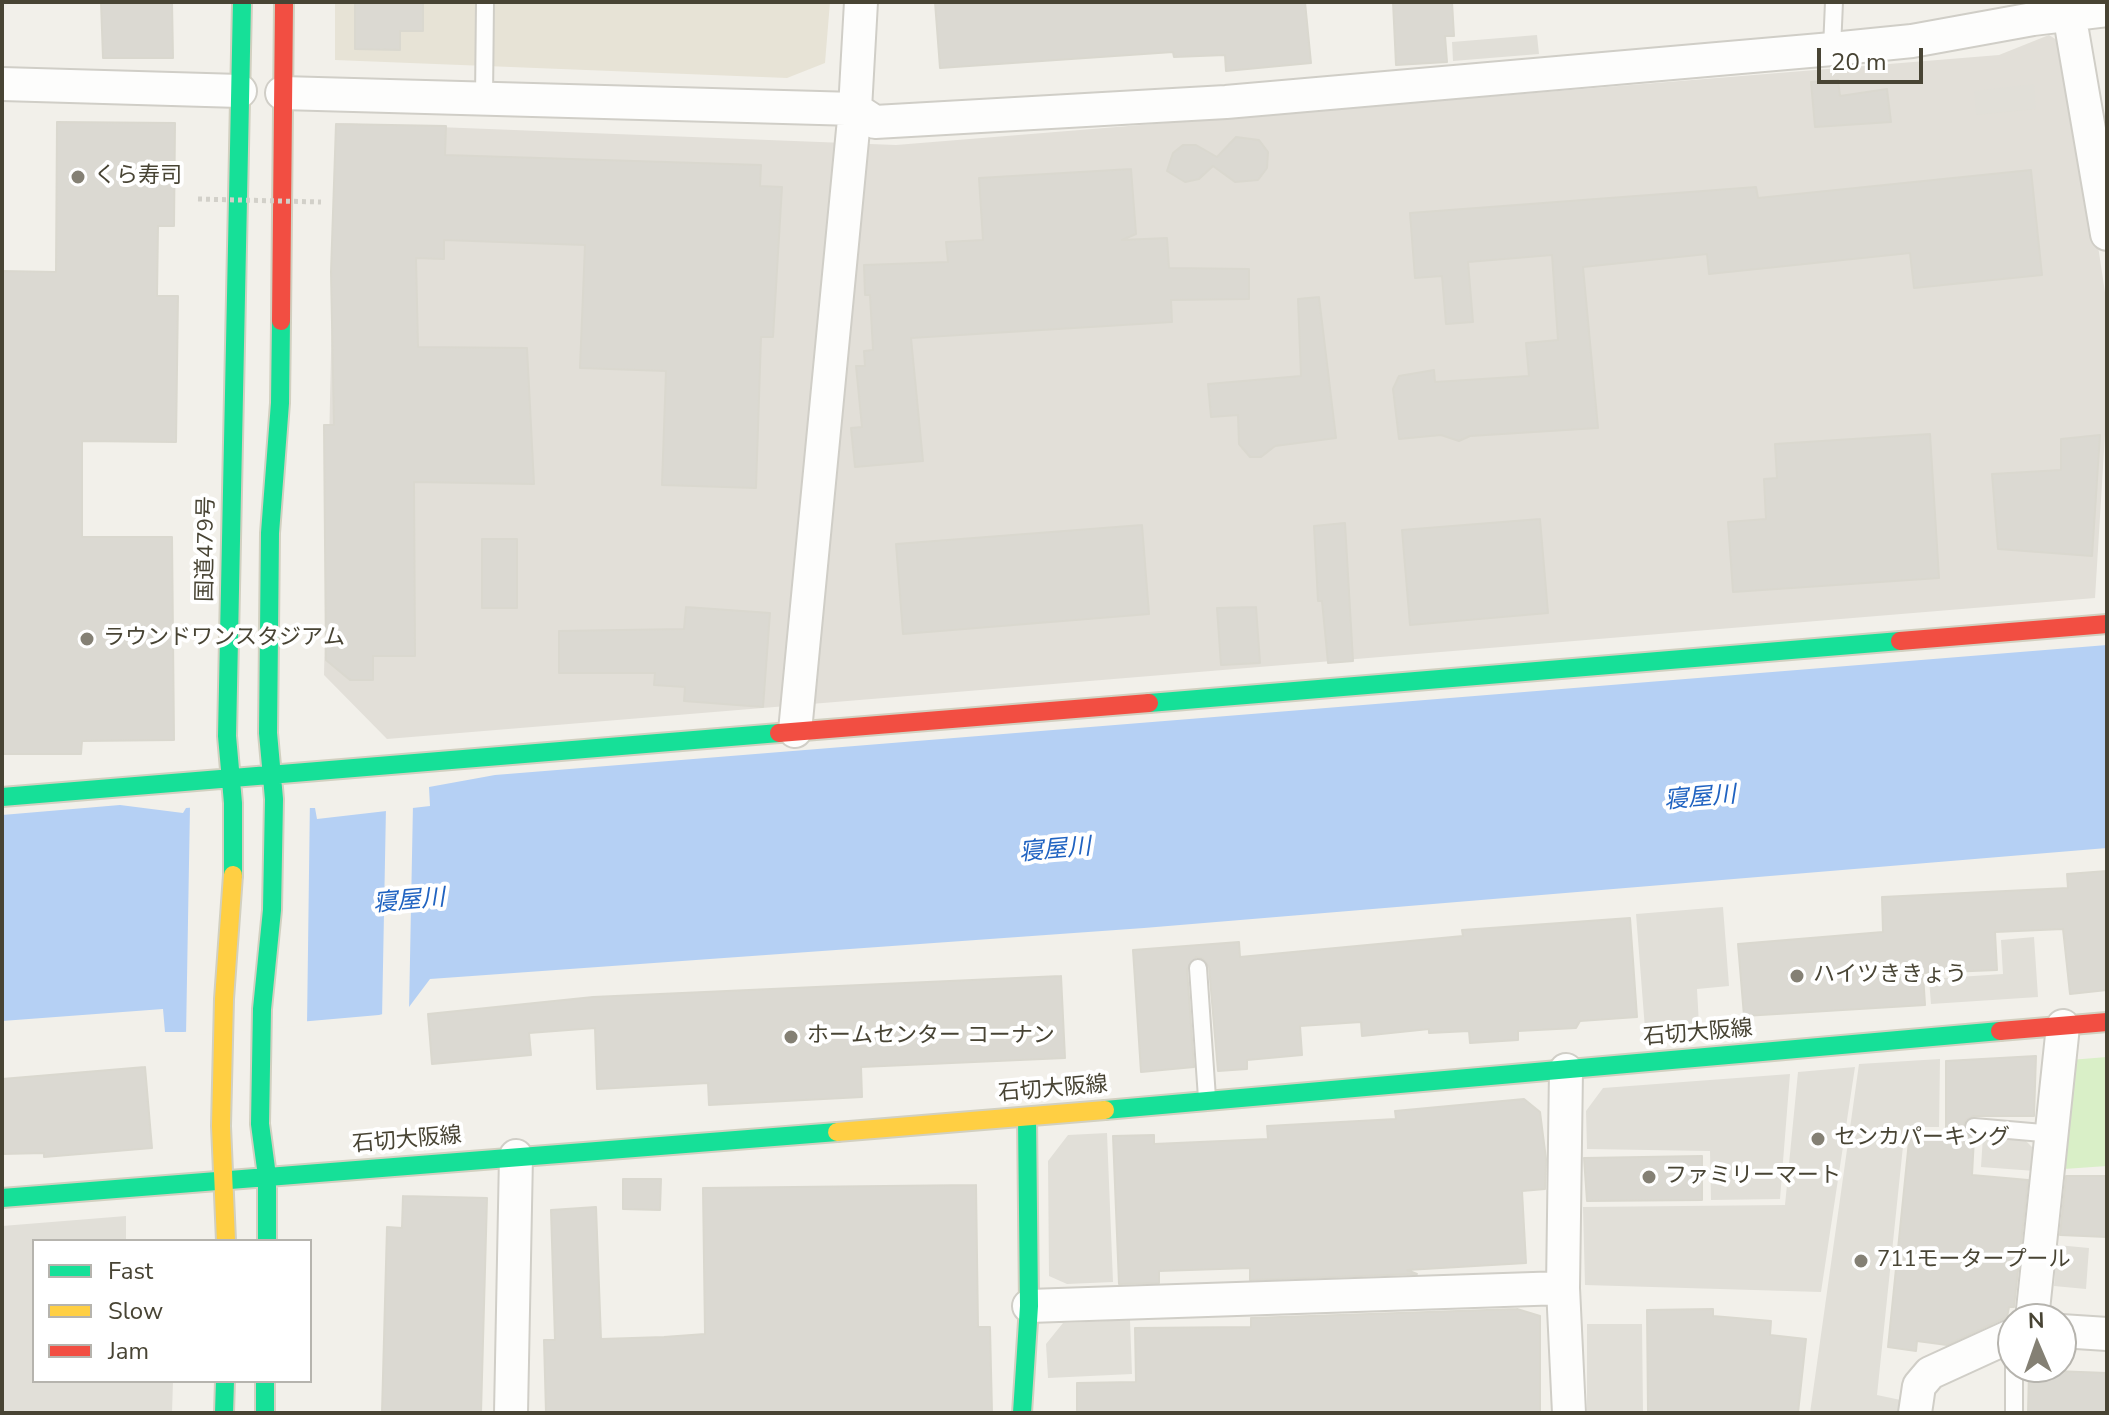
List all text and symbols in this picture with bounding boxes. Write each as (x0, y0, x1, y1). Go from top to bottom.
scale bar (1821, 32, 1927, 82)
text: 20 m (1831, 46, 1887, 78)
place label: くら寿司 (94, 164, 182, 190)
marker: くら寿司 (69, 168, 87, 186)
street label: 国道479号 (193, 496, 221, 602)
place label: ラウンドワンスタジアム (103, 626, 345, 652)
marker: ラウンドワンスタジアム (78, 630, 96, 648)
water label: 寝屋川 (1663, 782, 1737, 816)
water label: 寝屋川 (1018, 834, 1092, 868)
water label: 寝屋川 (372, 885, 446, 919)
place label: ハイツききょう (1813, 963, 1967, 989)
marker: ハイツききょう (1788, 967, 1806, 985)
street label: 石切大阪線 (1642, 1016, 1754, 1052)
place label: ホームセンター コーナン (807, 1024, 1055, 1050)
marker: ホームセンター コーナン (782, 1028, 800, 1046)
street label: 石切大阪線 (997, 1072, 1109, 1108)
street label: 石切大阪線 (351, 1123, 463, 1159)
place label: センカパーキング (1834, 1126, 2010, 1152)
marker: センカパーキング (1809, 1130, 1827, 1148)
place label: ファミリーマート (1665, 1164, 1841, 1190)
marker: ファミリーマート (1640, 1168, 1658, 1186)
legend (32, 1239, 312, 1383)
place label: 711モータープール (1877, 1248, 2071, 1274)
marker: 711モータープール (1852, 1252, 1870, 1270)
text: Fast (108, 1255, 153, 1287)
text: Slow (108, 1295, 163, 1327)
north arrow (1997, 1303, 2077, 1383)
text: N (2027, 1306, 2045, 1336)
text: Jam (108, 1335, 149, 1367)

